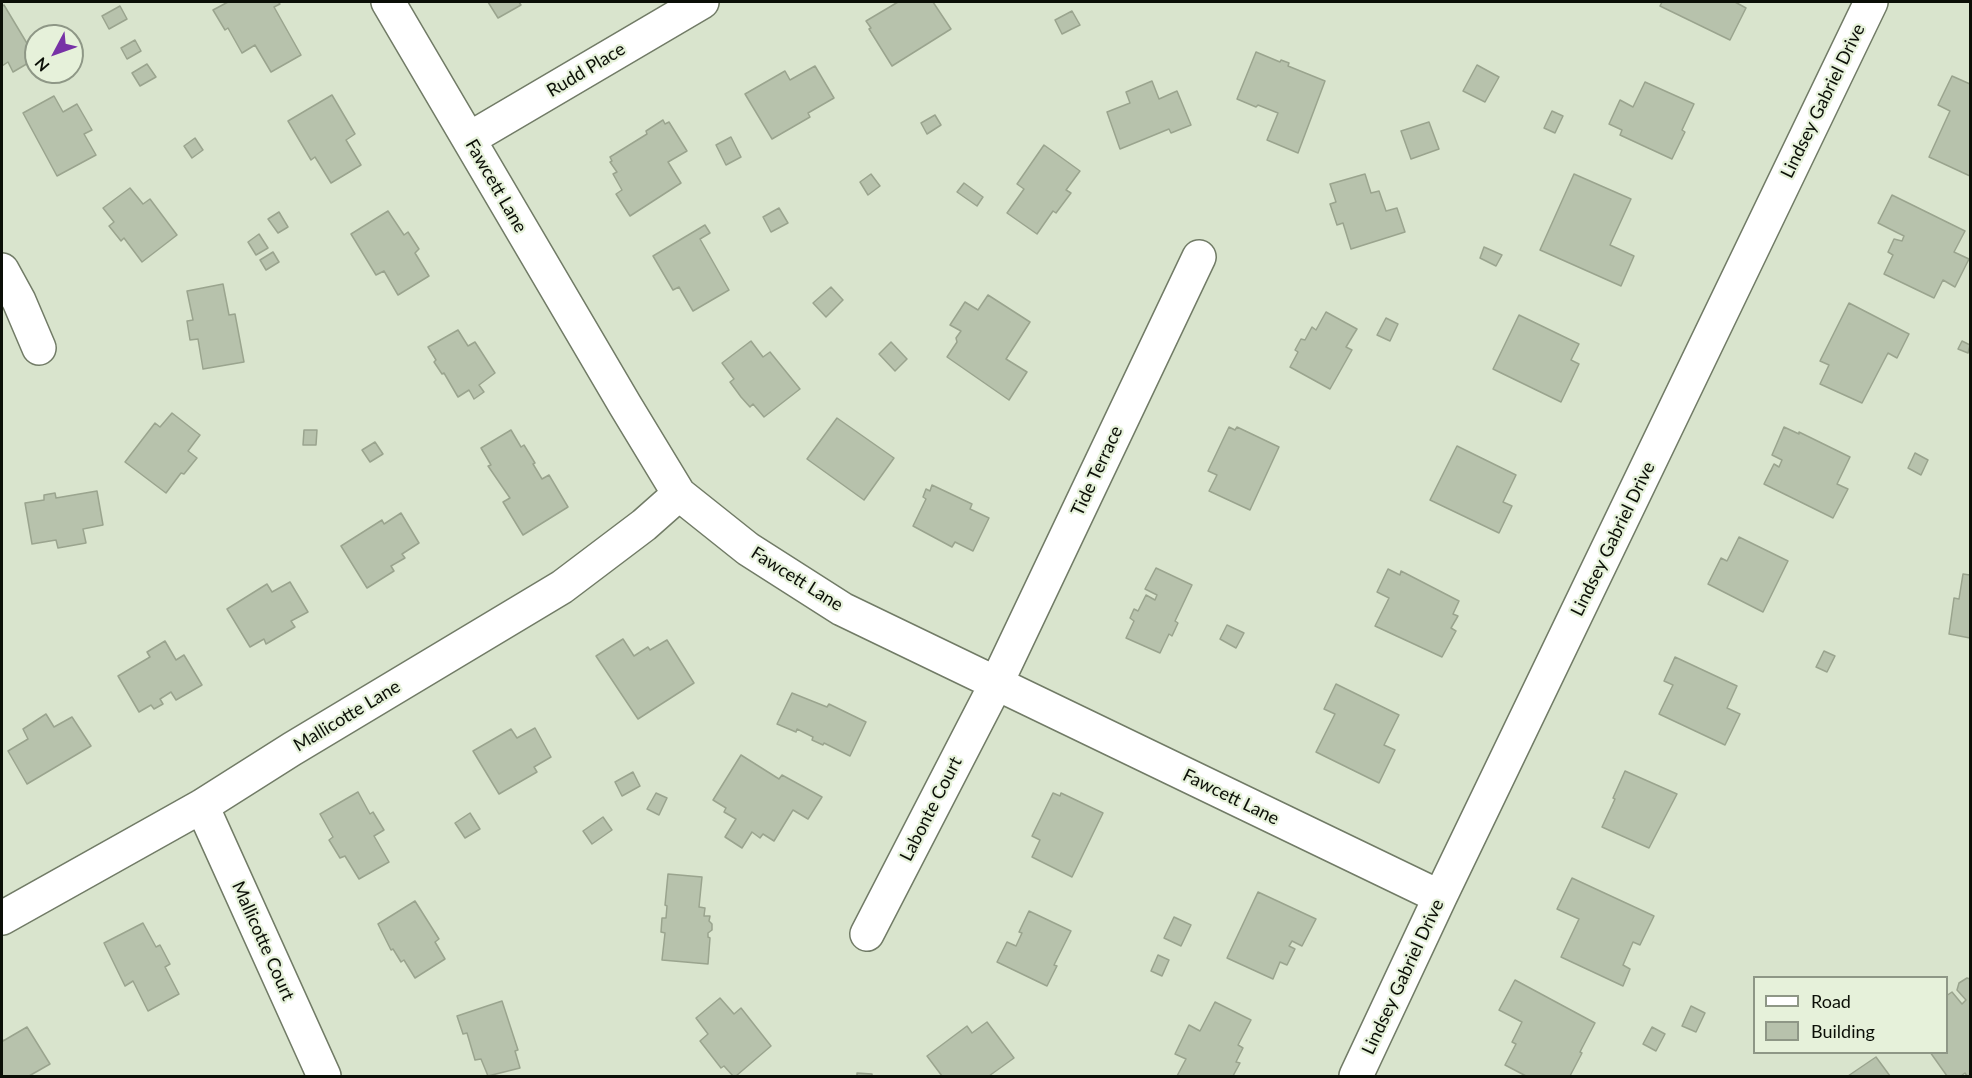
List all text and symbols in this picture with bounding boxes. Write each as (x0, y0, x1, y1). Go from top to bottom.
street label: Lindsey Gabriel Drive (1776, 20, 1870, 182)
north arrow (24, 24, 84, 84)
street label: Rudd Place (543, 38, 629, 102)
text: N (30, 54, 53, 76)
street label: Fawcett Lane (461, 135, 531, 237)
street label: Tide Terrace (1067, 423, 1127, 519)
street label: Lindsey Gabriel Drive (1566, 458, 1660, 620)
street label: Fawcett Lane (747, 542, 847, 616)
street label: Mallicotte Lane (290, 676, 404, 756)
street label: Labonte Court (895, 753, 967, 865)
street label: Fawcett Lane (1179, 764, 1283, 830)
street label: Mallicotte Court (227, 878, 299, 1004)
street label: Lindsey Gabriel Drive (1358, 896, 1448, 1058)
legend (1753, 976, 1948, 1054)
text: Road (1811, 990, 1851, 1012)
text: Building (1811, 1020, 1875, 1042)

